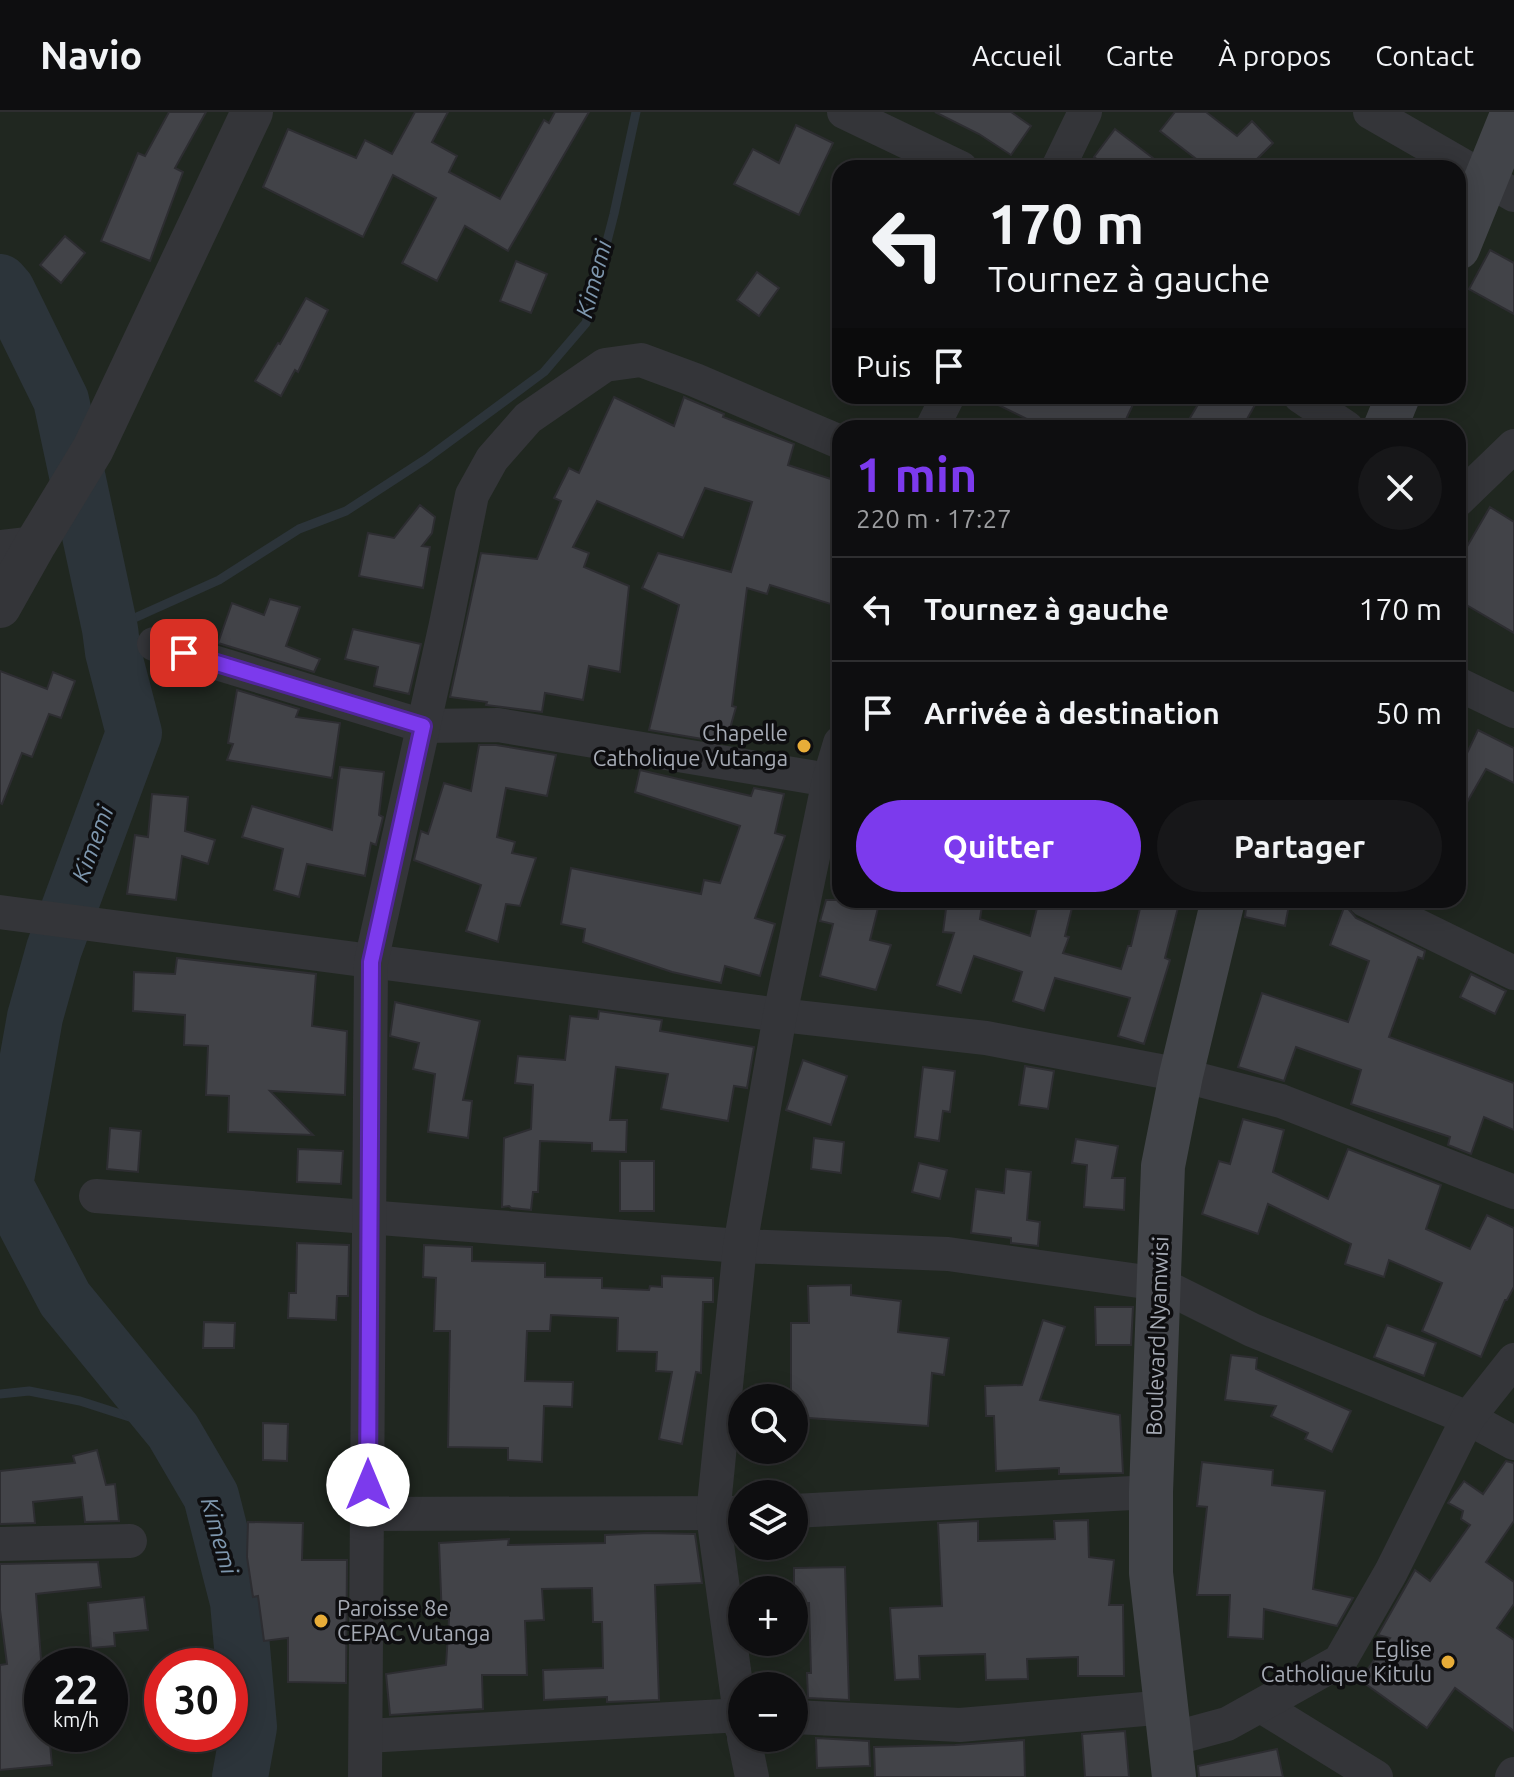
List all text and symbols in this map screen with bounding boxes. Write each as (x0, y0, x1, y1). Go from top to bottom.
text: Navio (40, 34, 142, 76)
text: Accueil (972, 40, 1062, 71)
text: Carte (1106, 40, 1174, 71)
text: À propos (1218, 40, 1331, 71)
text: Contact (1375, 40, 1474, 71)
icon: left (856, 192, 960, 296)
text: 170 m (988, 192, 1144, 255)
water label: Kimemi (570, 236, 617, 320)
text: Tournez à gauche (988, 258, 1270, 299)
icon: arrive (927, 344, 971, 388)
text: Puis (856, 349, 911, 383)
button: close (1358, 446, 1442, 530)
text: 1 min (856, 447, 977, 501)
text: 220 m · 17:27 (856, 504, 1012, 533)
icon: left (856, 587, 900, 631)
text: Tournez à gauche (924, 592, 1169, 626)
text: 170 m (1358, 592, 1442, 626)
pin (150, 619, 218, 687)
icon: arrive (162, 631, 206, 675)
icon: arrive (856, 691, 900, 735)
text: Arrivée à destination (924, 696, 1220, 730)
text: 50 m (1375, 696, 1442, 730)
place label: Chapelle Catholique Vutanga (593, 720, 788, 770)
marker: Chapelle Catholique Vutanga (795, 737, 813, 755)
button: Quitter (856, 800, 1141, 892)
button: Partager (1157, 800, 1442, 892)
water label: Kimemi (66, 801, 119, 886)
street label: Boulevard Nyamwisi (1141, 1236, 1172, 1436)
map controls (728, 1384, 808, 1752)
button: search (728, 1384, 808, 1464)
position arrow (326, 1443, 410, 1527)
button: layers (728, 1480, 808, 1560)
water label: Kimemi (196, 1494, 244, 1578)
button: + (728, 1576, 808, 1656)
place label: Paroisse 8e CEPAC Vutanga (337, 1595, 490, 1645)
marker: Paroisse 8e CEPAC Vutanga (312, 1612, 330, 1630)
place label: Eglise Catholique Kitulu (1261, 1636, 1432, 1686)
speed limit sign: 30 (144, 1648, 248, 1752)
marker: Eglise Catholique Kitulu (1439, 1653, 1457, 1671)
text: 22 (53, 1667, 99, 1712)
button: − (728, 1672, 808, 1752)
text: km/h (53, 1708, 99, 1731)

